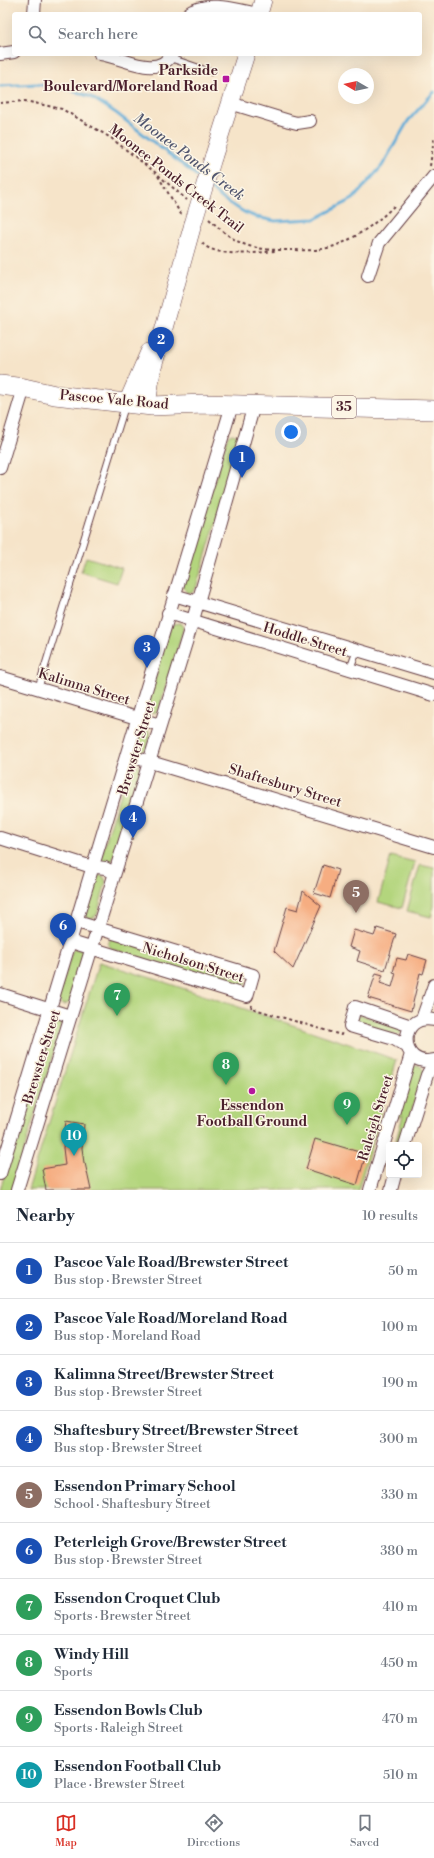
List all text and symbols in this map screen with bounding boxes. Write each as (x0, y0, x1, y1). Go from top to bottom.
search box (12, 12, 422, 56)
icon: search (26, 23, 48, 45)
text: Search here (58, 25, 138, 44)
place label: Parkside Boulevard/Moreland Road (43, 62, 218, 96)
north arrow (338, 68, 374, 104)
marker: Parkside Boulevard/Moreland Road (221, 74, 231, 84)
water label: Moonee Ponds Creek (130, 109, 249, 205)
street label: Moonee Ponds Creek Trail (105, 121, 247, 237)
pin: 2 (148, 327, 174, 360)
street label: Pascoe Vale Road (59, 386, 169, 414)
road number: 35 (332, 396, 356, 418)
your location (281, 422, 301, 442)
pin: 1 (229, 445, 255, 478)
street label: Hoddle Street (261, 619, 349, 661)
pin: 3 (134, 635, 160, 668)
street label: Kalimna Street (36, 664, 132, 710)
street label: Brewster Street (114, 699, 160, 798)
street label: Shaftesbury Street (226, 760, 344, 812)
pin: 4 (120, 805, 146, 838)
pin: 5 (343, 880, 369, 913)
pin: 6 (50, 913, 76, 946)
street label: Nicholson Street (140, 939, 246, 987)
pin: 7 (104, 983, 130, 1016)
street label: Brewster Street (19, 1008, 65, 1107)
pin: 8 (213, 1052, 239, 1085)
street label: Raleigh Street (354, 1073, 398, 1163)
marker: Essendon Football Ground (247, 1086, 257, 1096)
pin: 9 (334, 1092, 360, 1125)
place label: Essendon Football Ground (197, 1097, 307, 1131)
pin: 10 (61, 1123, 87, 1156)
map controls (386, 1142, 422, 1178)
button: locate (386, 1142, 422, 1178)
text: Nearby (16, 1205, 75, 1227)
text: 10 results (362, 1208, 418, 1224)
text: Pascoe Vale Road/Brewster Street (54, 1253, 288, 1272)
text: 1 (26, 1263, 32, 1279)
text: 50 m (388, 1263, 418, 1279)
text: Bus stop · Brewster Street (54, 1272, 202, 1288)
text: Pascoe Vale Road/Moreland Road (54, 1309, 288, 1328)
text: 2 (25, 1319, 33, 1335)
text: 100 m (382, 1319, 418, 1335)
text: Bus stop · Moreland Road (54, 1328, 201, 1344)
text: Kalimna Street/Brewster Street (54, 1365, 274, 1384)
text: 3 (25, 1375, 33, 1391)
text: 190 m (382, 1375, 418, 1391)
text: Bus stop · Brewster Street (54, 1384, 202, 1400)
text: Shaftesbury Street/Brewster Street (54, 1421, 298, 1440)
text: 4 (25, 1431, 33, 1447)
text: 300 m (380, 1431, 418, 1447)
text: Bus stop · Brewster Street (54, 1440, 202, 1456)
text: Essendon Primary School (54, 1477, 236, 1496)
text: 5 (25, 1487, 33, 1503)
text: 330 m (381, 1487, 418, 1503)
text: School · Shaftesbury Street (54, 1496, 211, 1512)
text: Peterleigh Grove/Brewster Street (54, 1533, 287, 1552)
text: 6 (25, 1543, 33, 1559)
text: 380 m (380, 1543, 418, 1559)
text: Bus stop · Brewster Street (54, 1552, 202, 1568)
text: Essendon Croquet Club (54, 1589, 221, 1608)
text: 7 (25, 1599, 33, 1615)
text: 410 m (382, 1599, 418, 1615)
text: Sports · Brewster Street (54, 1608, 191, 1624)
text: Windy Hill (54, 1645, 129, 1664)
text: 8 (25, 1655, 33, 1671)
text: 450 m (380, 1655, 418, 1671)
text: Sports (54, 1664, 93, 1680)
text: Essendon Bowls Club (54, 1701, 203, 1720)
text: 9 (25, 1711, 33, 1727)
text: 470 m (382, 1711, 418, 1727)
text: Sports · Raleigh Street (54, 1720, 183, 1736)
text: Essendon Football Club (54, 1757, 221, 1776)
text: 10 (21, 1767, 37, 1783)
text: 510 m (383, 1767, 418, 1783)
text: Place · Brewster Street (54, 1776, 185, 1792)
tab: Map (55, 1812, 77, 1850)
tab: Directions (187, 1812, 240, 1850)
tab: Saved (350, 1812, 379, 1850)

